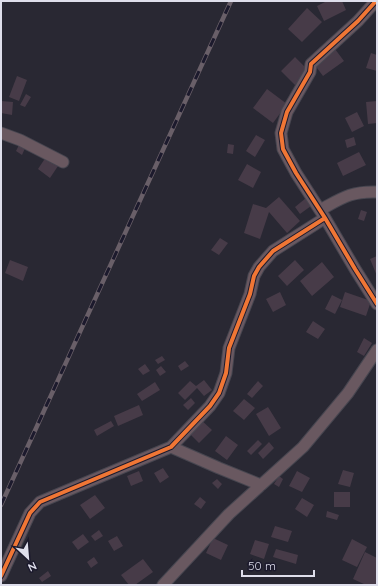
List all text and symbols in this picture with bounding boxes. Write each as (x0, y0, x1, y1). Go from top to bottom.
north arrow (8, 538, 48, 578)
scale bar (242, 552, 314, 578)
text: 50 m (248, 558, 276, 573)
text: N (26, 559, 39, 575)

